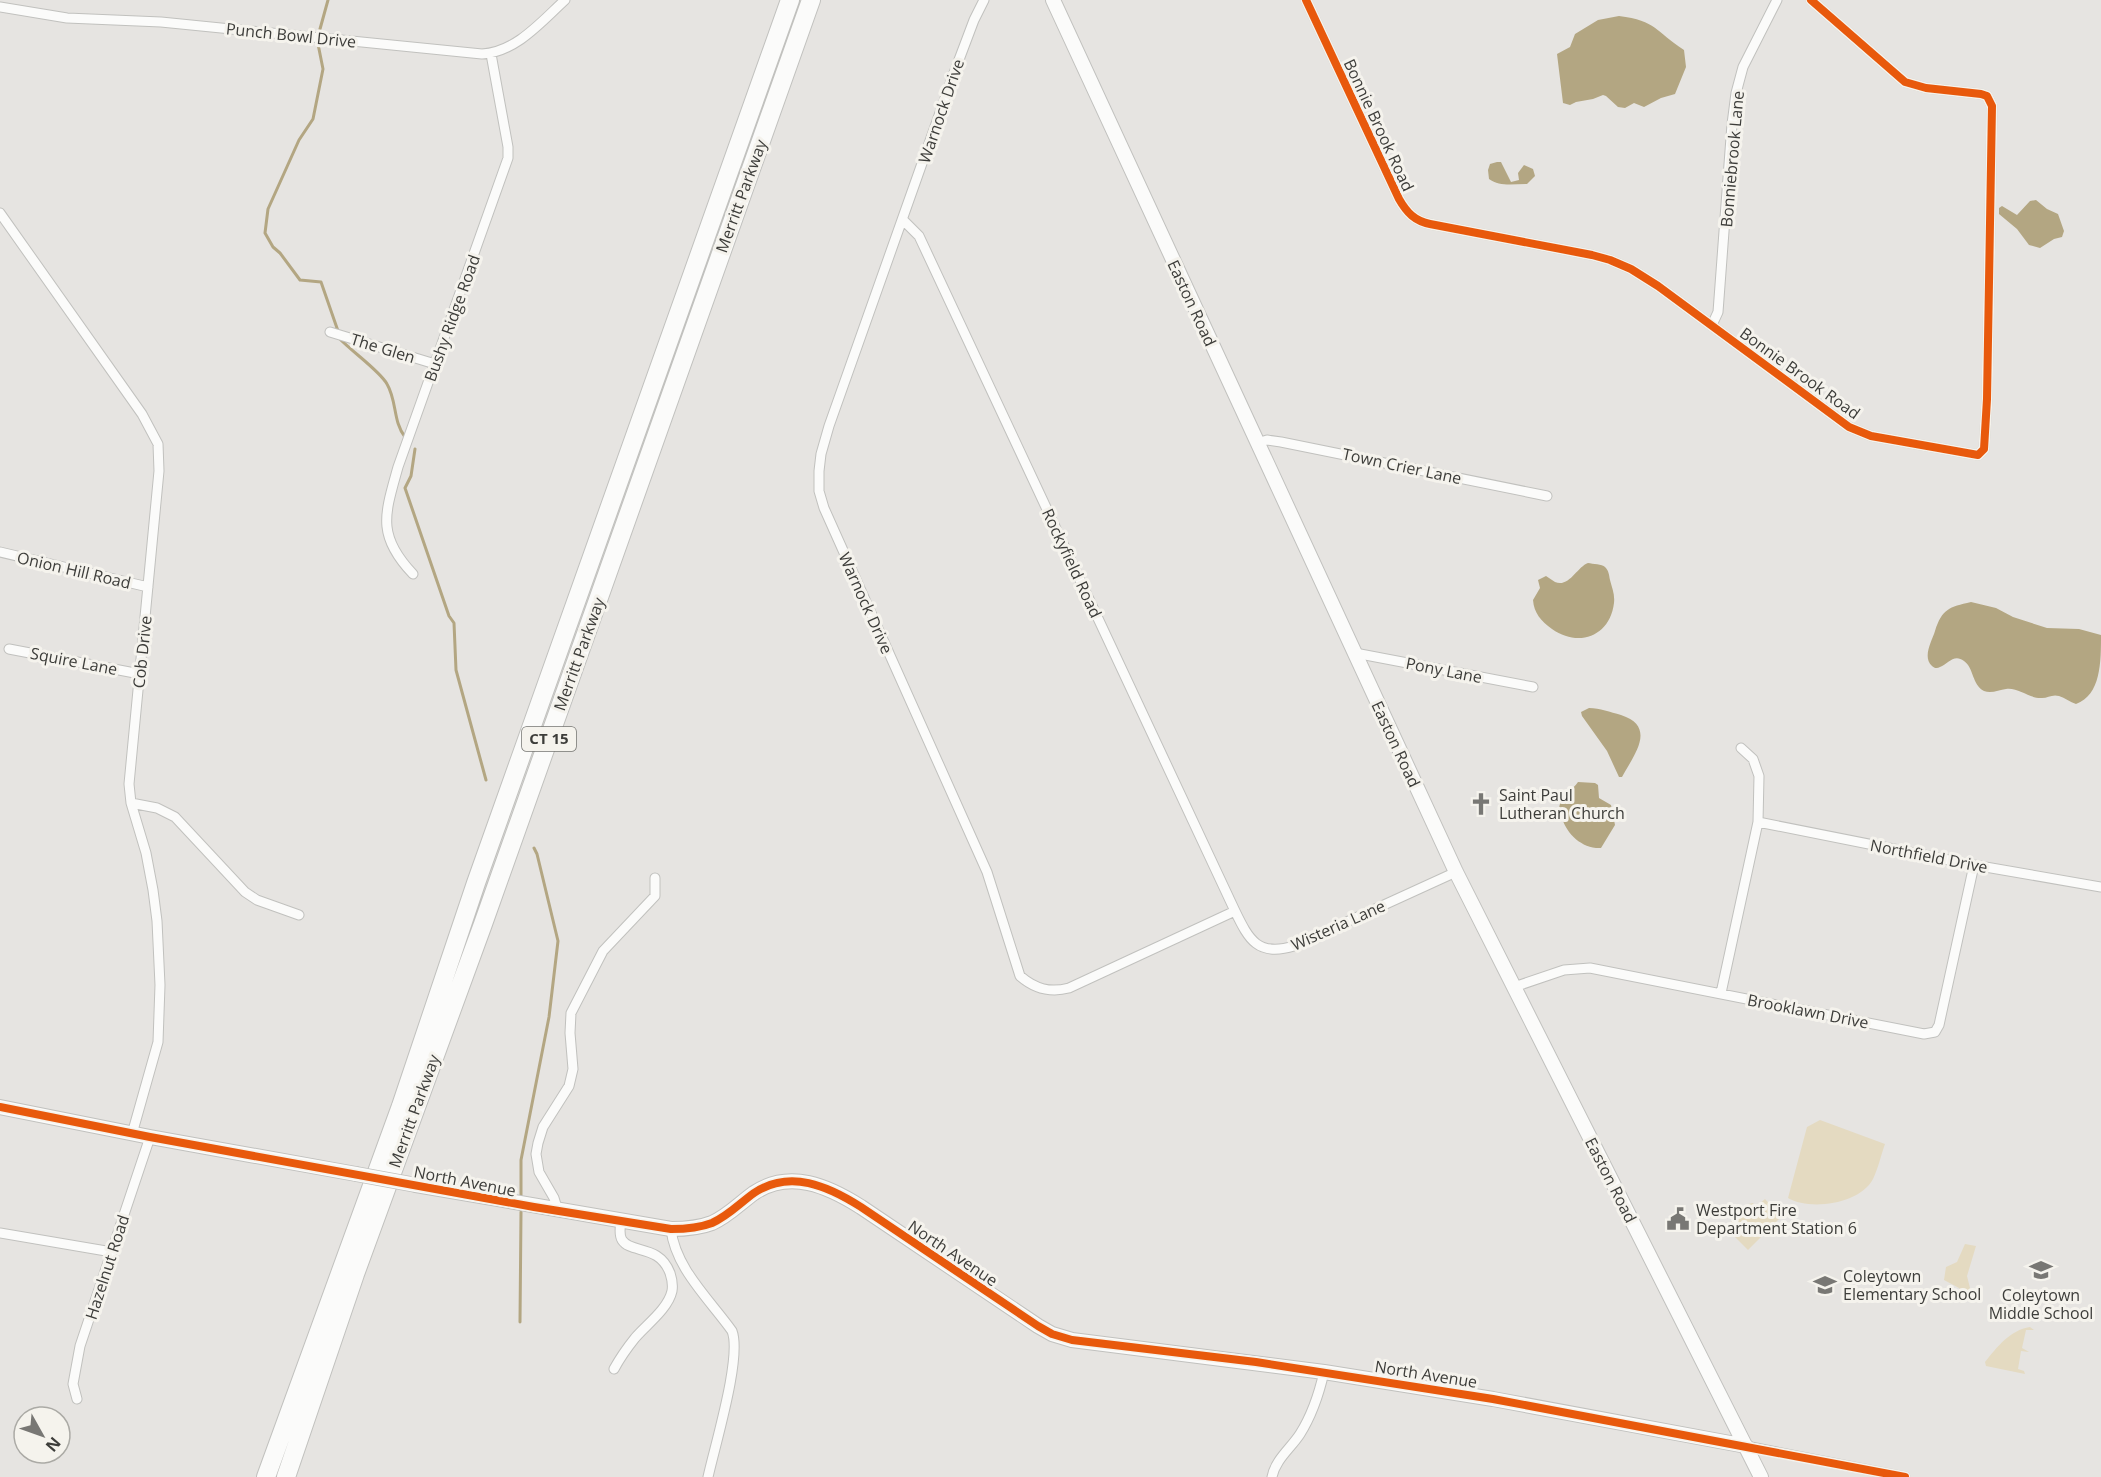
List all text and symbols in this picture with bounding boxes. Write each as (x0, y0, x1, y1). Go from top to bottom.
street label: Punch Bowl Drive (225, 17, 357, 53)
street label: Bonnie Brook Road (1339, 55, 1419, 195)
street label: Warnock Drive (913, 56, 969, 166)
street label: Bonniebrook Lane (1715, 90, 1749, 228)
street label: Merritt Parkway (710, 135, 772, 256)
street label: Bushy Ridge Road (419, 252, 485, 384)
street label: Easton Road (1162, 256, 1222, 350)
street label: Bonnie Brook Road (1735, 322, 1865, 424)
street label: The Glen (348, 328, 418, 368)
street label: Town Crier Lane (1340, 443, 1464, 489)
street label: Rockyfield Road (1037, 505, 1107, 621)
street label: Onion Hill Road (15, 546, 133, 594)
street label: Warnock Drive (834, 549, 898, 657)
street label: Merritt Parkway (548, 593, 610, 714)
street label: Cob Drive (127, 615, 157, 689)
street label: Squire Lane (29, 642, 119, 680)
street label: Pony Lane (1404, 652, 1484, 688)
street label: Easton Road (1366, 697, 1426, 791)
road number: CT 15 (522, 727, 576, 751)
place label: Saint Paul Lutheran Church (1499, 784, 1625, 824)
church icon: Saint Paul Lutheran Church (1468, 791, 1494, 817)
street label: Northfield Drive (1868, 834, 1990, 878)
street label: Wisteria Lane (1287, 894, 1389, 956)
street label: Brooklawn Drive (1746, 988, 1870, 1034)
street label: Merritt Parkway (383, 1050, 445, 1171)
street label: Easton Road (1580, 1134, 1642, 1226)
street label: North Avenue (412, 1160, 518, 1202)
place label: Westport Fire Department Station 6 (1696, 1199, 1857, 1239)
public building icon: Westport Fire Department Station 6 (1665, 1206, 1691, 1232)
street label: Hazelnut Road (80, 1212, 134, 1322)
street label: North Avenue (904, 1215, 1002, 1291)
school or university icon: Coleytown Middle School (2028, 1257, 2054, 1283)
place label: Coleytown Elementary School (1843, 1265, 1981, 1305)
school or university icon: Coleytown Elementary School (1812, 1272, 1838, 1298)
place label: Coleytown Middle School (1989, 1284, 2093, 1324)
street label: North Avenue (1373, 1355, 1479, 1393)
north arrow (12, 1405, 72, 1465)
text: N (41, 1433, 66, 1457)

